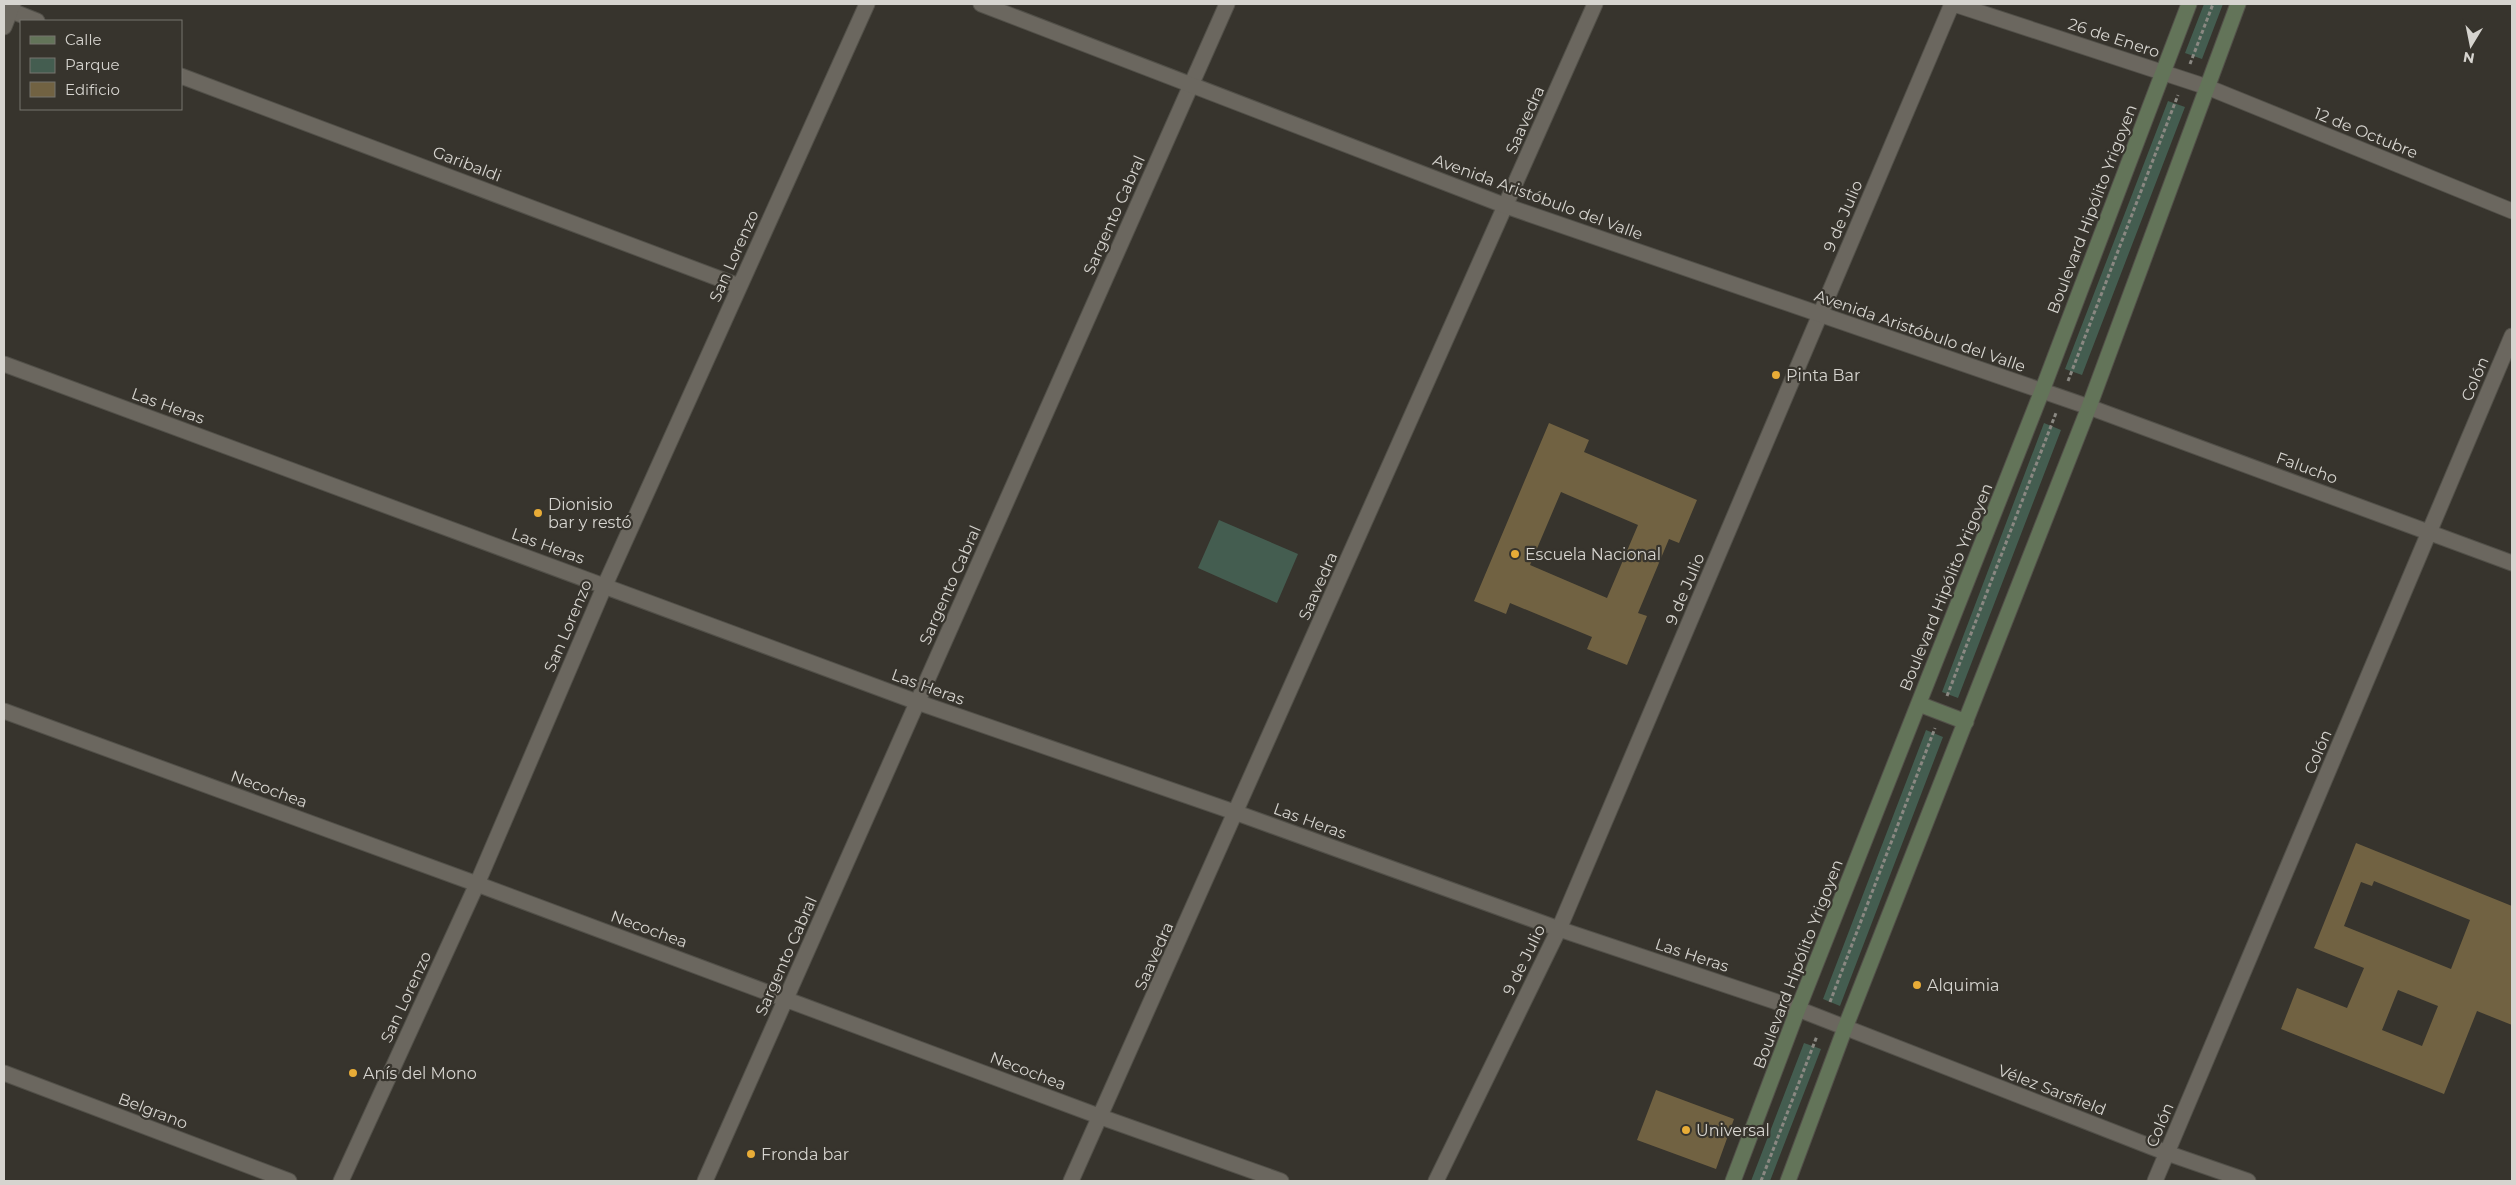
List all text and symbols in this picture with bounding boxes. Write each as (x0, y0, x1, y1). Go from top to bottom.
street label: 26 de Enero (2066, 14, 2162, 62)
legend (20, 20, 182, 110)
north arrow (2446, 20, 2496, 70)
text: Calle (65, 30, 102, 49)
text: N (2462, 48, 2476, 68)
text: Parque (65, 55, 120, 74)
text: Edificio (65, 80, 120, 99)
street label: Saavedra (1502, 83, 1548, 157)
street label: Boulevard Hipólito Yrigoyen (2043, 102, 2141, 316)
street label: 12 de Octubre (2311, 104, 2421, 162)
street label: Garibaldi (430, 142, 504, 186)
street label: Avenida Aristóbulo del Valle (1430, 150, 1646, 244)
street label: Sargento Cabral (1079, 152, 1149, 278)
street label: 9 de Julio (1819, 177, 1867, 255)
street label: San Lorenzo (705, 207, 763, 305)
street label: Avenida Aristóbulo del Valle (1812, 286, 2028, 376)
street label: Colón (2457, 354, 2493, 404)
place label: Pinta Bar (1786, 366, 1860, 385)
marker: Pinta Bar (1770, 369, 1782, 381)
street label: Las Heras (129, 384, 207, 428)
street label: Falucho (2274, 448, 2340, 488)
street label: Boulevard Hipólito Yrigoyen (1895, 480, 1997, 694)
place label: Dionisio bar y restó (548, 495, 632, 532)
marker: Dionisio bar y restó (532, 507, 544, 519)
street label: Sargento Cabral (915, 522, 985, 648)
street label: Las Heras (509, 524, 587, 568)
place label: Escuela Nacional (1525, 545, 1661, 564)
marker: Escuela Nacional (1509, 548, 1521, 560)
street label: Saavedra (1295, 549, 1341, 623)
street label: 9 de Julio (1661, 550, 1709, 628)
street label: San Lorenzo (540, 577, 596, 675)
street label: Las Heras (889, 665, 967, 709)
street label: Colón (2300, 727, 2336, 777)
street label: Necochea (228, 766, 310, 812)
street label: Las Heras (1271, 799, 1349, 843)
street label: Boulevard Hipólito Yrigoyen (1749, 857, 1847, 1071)
street label: Sargento Cabral (751, 893, 821, 1019)
street label: Necochea (608, 906, 690, 952)
street label: Saavedra (1131, 919, 1177, 993)
street label: 9 de Julio (1499, 922, 1549, 998)
street label: Las Heras (1653, 934, 1732, 976)
street label: San Lorenzo (377, 948, 435, 1046)
place label: Alquimia (1927, 976, 1999, 995)
marker: Alquimia (1911, 979, 1923, 991)
street label: Necochea (987, 1048, 1069, 1094)
street label: Vélez Sarsfield (1995, 1061, 2109, 1119)
place label: Anís del Mono (363, 1064, 477, 1083)
marker: Anís del Mono (347, 1067, 359, 1079)
street label: Belgrano (115, 1089, 191, 1133)
street label: Colón (2142, 1100, 2178, 1150)
place label: Universal (1696, 1121, 1770, 1140)
marker: Universal (1680, 1124, 1692, 1136)
place label: Fronda bar (761, 1145, 849, 1164)
marker: Fronda bar (745, 1148, 757, 1160)

